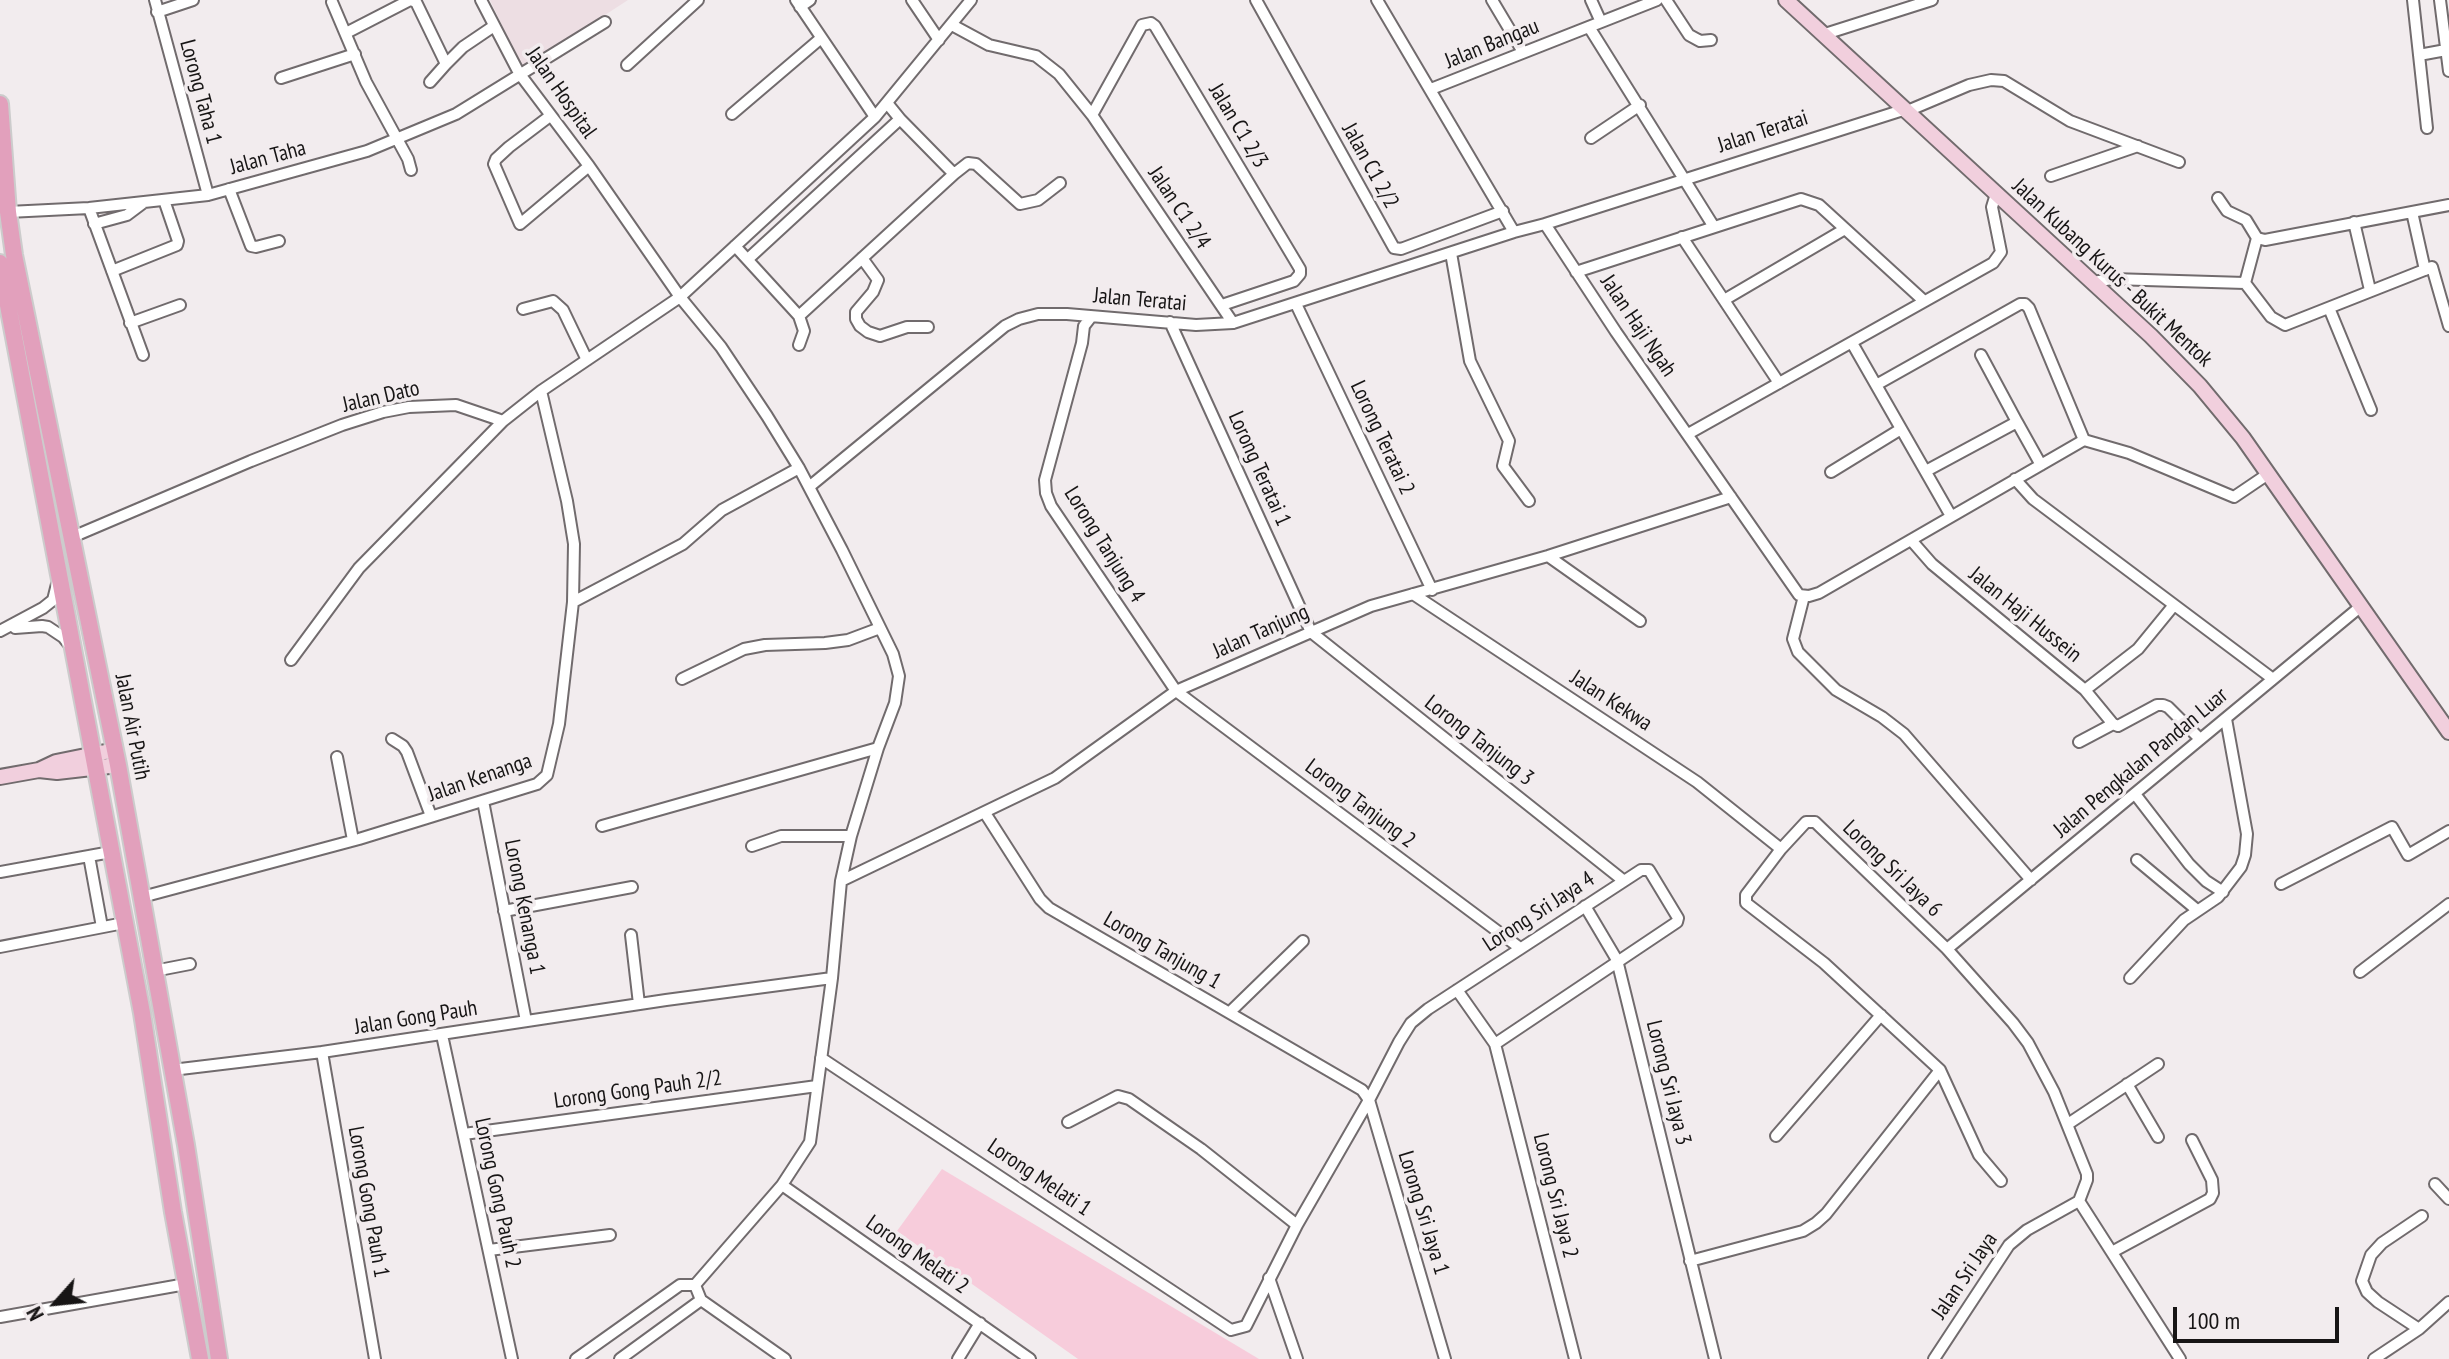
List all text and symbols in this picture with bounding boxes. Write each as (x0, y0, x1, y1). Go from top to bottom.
street label: Jalan Bangau (1441, 13, 1543, 75)
street label: Lorong Taha 1 (173, 37, 227, 147)
street label: Jalan Hospital (520, 42, 602, 144)
street label: Jalan C1 2/3 (1203, 79, 1273, 173)
street label: Jalan Teratai (1714, 105, 1812, 159)
street label: Jalan C1 2/2 (1336, 119, 1404, 213)
street label: Jalan Taha (227, 135, 309, 181)
street label: Jalan C1 2/4 (1142, 162, 1216, 254)
street label: Jalan Kubang Kurus - Bukit Mentok (2007, 173, 2217, 373)
street label: Jalan Haji Ngah (1594, 270, 1682, 382)
street label: Jalan Teratai (1092, 283, 1188, 317)
street label: Jalan Dato (340, 375, 422, 419)
street label: Lorong Teratai 2 (1344, 377, 1420, 499)
street label: Lorong Teratai 1 (1222, 408, 1296, 530)
street label: Lorong Tanjung 4 (1058, 482, 1150, 608)
street label: Jalan Haji Hussein (1964, 562, 2086, 668)
street label: Jalan Tanjung (1209, 599, 1313, 665)
street label: Jalan Kekwa (1565, 665, 1657, 737)
street label: Jalan Air Putih (109, 672, 155, 782)
street label: Jalan Pengkalan Pandan Luar (2049, 682, 2233, 844)
street label: Lorong Tanjung 3 (1419, 690, 1539, 792)
street label: Jalan Kenanga (425, 748, 535, 808)
street label: Lorong Tanjung 2 (1300, 754, 1420, 854)
street label: Lorong Sri Jaya 6 (1837, 815, 1947, 923)
street label: Lorong Kenanga 1 (498, 837, 550, 977)
street label: Lorong Sri Jaya 4 (1478, 866, 1600, 958)
street label: Lorong Tanjung 1 (1098, 907, 1226, 995)
street label: Jalan Gong Pauh (353, 995, 479, 1041)
street label: Lorong Sri Jaya 3 (1640, 1018, 1696, 1148)
street label: Lorong Gong Pauh 2/2 (552, 1065, 724, 1115)
street label: Lorong Gong Pauh 2 (468, 1115, 526, 1271)
street label: Lorong Gong Pauh 1 (342, 1124, 394, 1280)
street label: Lorong Sri Jaya 2 (1527, 1131, 1583, 1261)
street label: Lorong Melati 1 (982, 1134, 1096, 1222)
street label: Lorong Sri Jaya 1 (1392, 1148, 1454, 1278)
street label: Lorong Melati 2 (861, 1210, 973, 1300)
street label: Jalan Sri Jaya (1927, 1228, 2003, 1324)
north arrow (16, 1263, 96, 1343)
scale bar (2177, 1291, 2343, 1341)
text: N (19, 1302, 50, 1326)
text: 100 m (2187, 1305, 2240, 1336)

